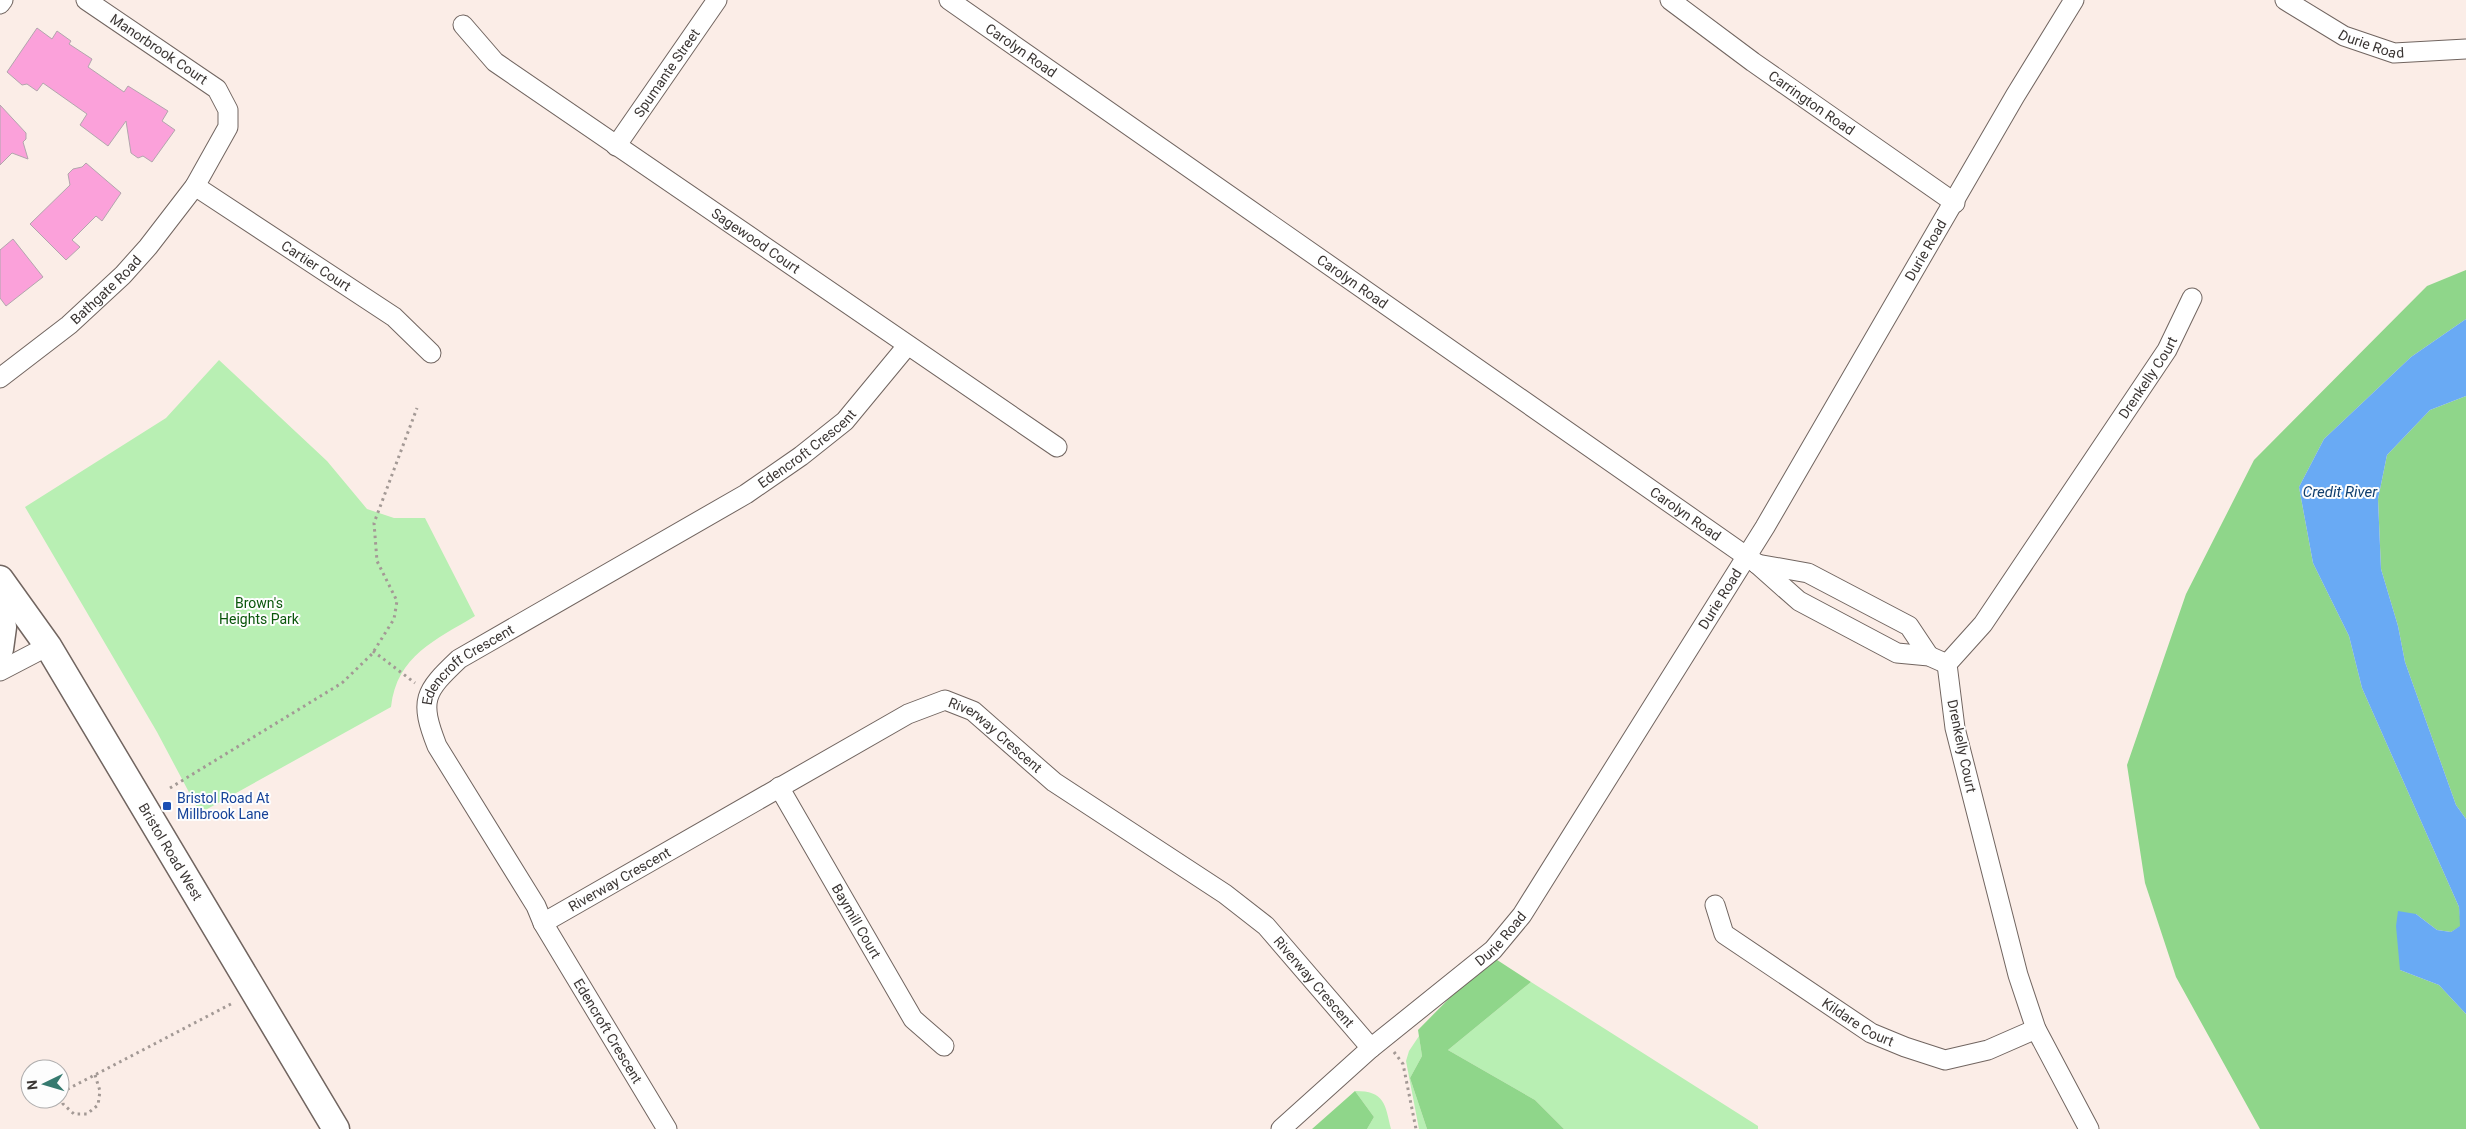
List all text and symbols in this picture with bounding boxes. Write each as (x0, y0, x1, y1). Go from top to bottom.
street label: Manorbrook Court (107, 11, 211, 88)
street label: Carolyn Road (983, 20, 1060, 81)
street label: Spumante Street (630, 25, 703, 120)
street label: Durie Road (2335, 26, 2405, 61)
street label: Carrington Road (1766, 67, 1858, 138)
street label: Sagewood Court (708, 205, 803, 277)
street label: Durie Road (1902, 217, 1950, 284)
street label: Cartier Court (278, 237, 354, 295)
street label: Carolyn Road (1314, 251, 1391, 312)
street label: Bathgate Road (67, 252, 145, 327)
street label: Drenkelly Court (2115, 334, 2180, 422)
street label: Edencroft Crescent (755, 406, 859, 491)
water label: Credit River (2303, 483, 2378, 501)
street label: Carolyn Road (1647, 484, 1724, 544)
street label: Durie Road (1695, 566, 1745, 632)
park label: Brown's Heights Park (219, 595, 300, 627)
street label: Edencroft Crescent (419, 621, 517, 706)
street label: Riverway Crescent (946, 694, 1046, 776)
street label: Drenkelly Court (1944, 698, 1980, 794)
place label: Bristol Road At Millbrook Lane (177, 790, 270, 822)
street label: Bristol Road West (136, 800, 206, 904)
marker: Bristol Road At Millbrook Lane (161, 800, 173, 812)
street label: Riverway Crescent (566, 844, 673, 915)
street label: Baymill Court (829, 881, 885, 962)
street label: Durie Road (1472, 908, 1529, 969)
street label: Riverway Crescent (1271, 933, 1358, 1031)
street label: Edencroft Crescent (570, 976, 646, 1087)
street label: Kildare Court (1819, 994, 1897, 1050)
north arrow (20, 1059, 70, 1109)
text: N (24, 1080, 40, 1091)

